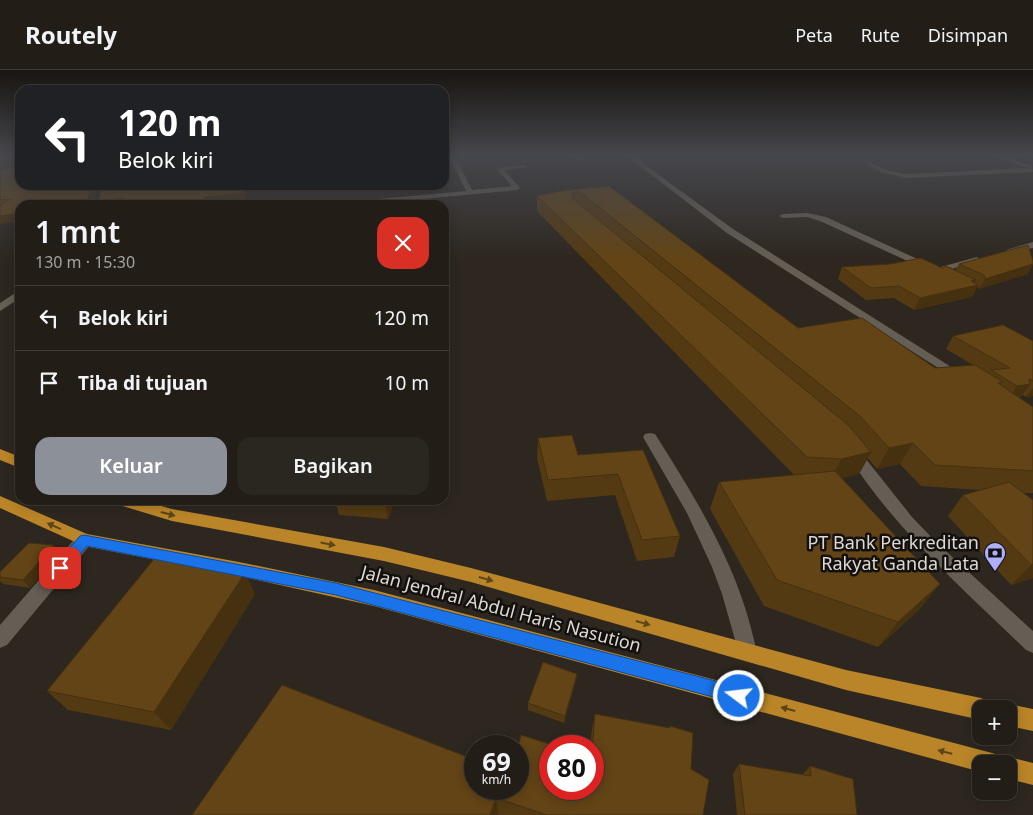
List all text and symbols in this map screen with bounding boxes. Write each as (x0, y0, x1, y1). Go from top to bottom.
text: Routely (25, 18, 117, 51)
text: Peta (795, 23, 833, 47)
text: Rute (861, 23, 900, 47)
text: Disimpan (928, 23, 1008, 47)
text: 120 m (118, 99, 221, 146)
icon: left (35, 105, 100, 170)
text: Belok kiri (118, 144, 213, 174)
text: 1 mnt (35, 211, 120, 252)
button: close (377, 217, 429, 269)
text: 130 m · 15:30 (35, 251, 135, 273)
icon: left (35, 304, 63, 332)
text: Belok kiri (78, 305, 168, 331)
text: 120 m (374, 305, 429, 331)
icon: arrive (35, 369, 63, 397)
text: Tiba di tujuan (78, 370, 208, 396)
text: 10 m (385, 370, 429, 396)
button: Keluar (35, 437, 227, 495)
button: Bagikan (237, 437, 429, 495)
one-way arrow (161, 510, 176, 518)
one-way arrow (47, 522, 61, 530)
place label: PT Bank Perkreditan Rakyat Ganda Lata (807, 530, 979, 575)
one-way arrow (320, 540, 336, 548)
bank icon: PT Bank Perkreditan Rakyat Ganda Lata (983, 541, 1007, 572)
pin (39, 547, 81, 589)
icon: arrive (46, 554, 74, 582)
street label: Jalan Jendral Abdul Haris Nasution (357, 559, 644, 657)
one-way arrow (479, 575, 494, 583)
one-way arrow (636, 619, 651, 627)
position arrow (712, 669, 764, 721)
map controls (972, 700, 1017, 800)
button: + (972, 700, 1017, 745)
one-way arrow (780, 705, 795, 713)
speed limit sign: 80 (539, 735, 604, 800)
text: 69 (482, 744, 511, 778)
one-way arrow (937, 748, 952, 756)
button: − (972, 755, 1017, 800)
text: km/h (482, 771, 511, 788)

